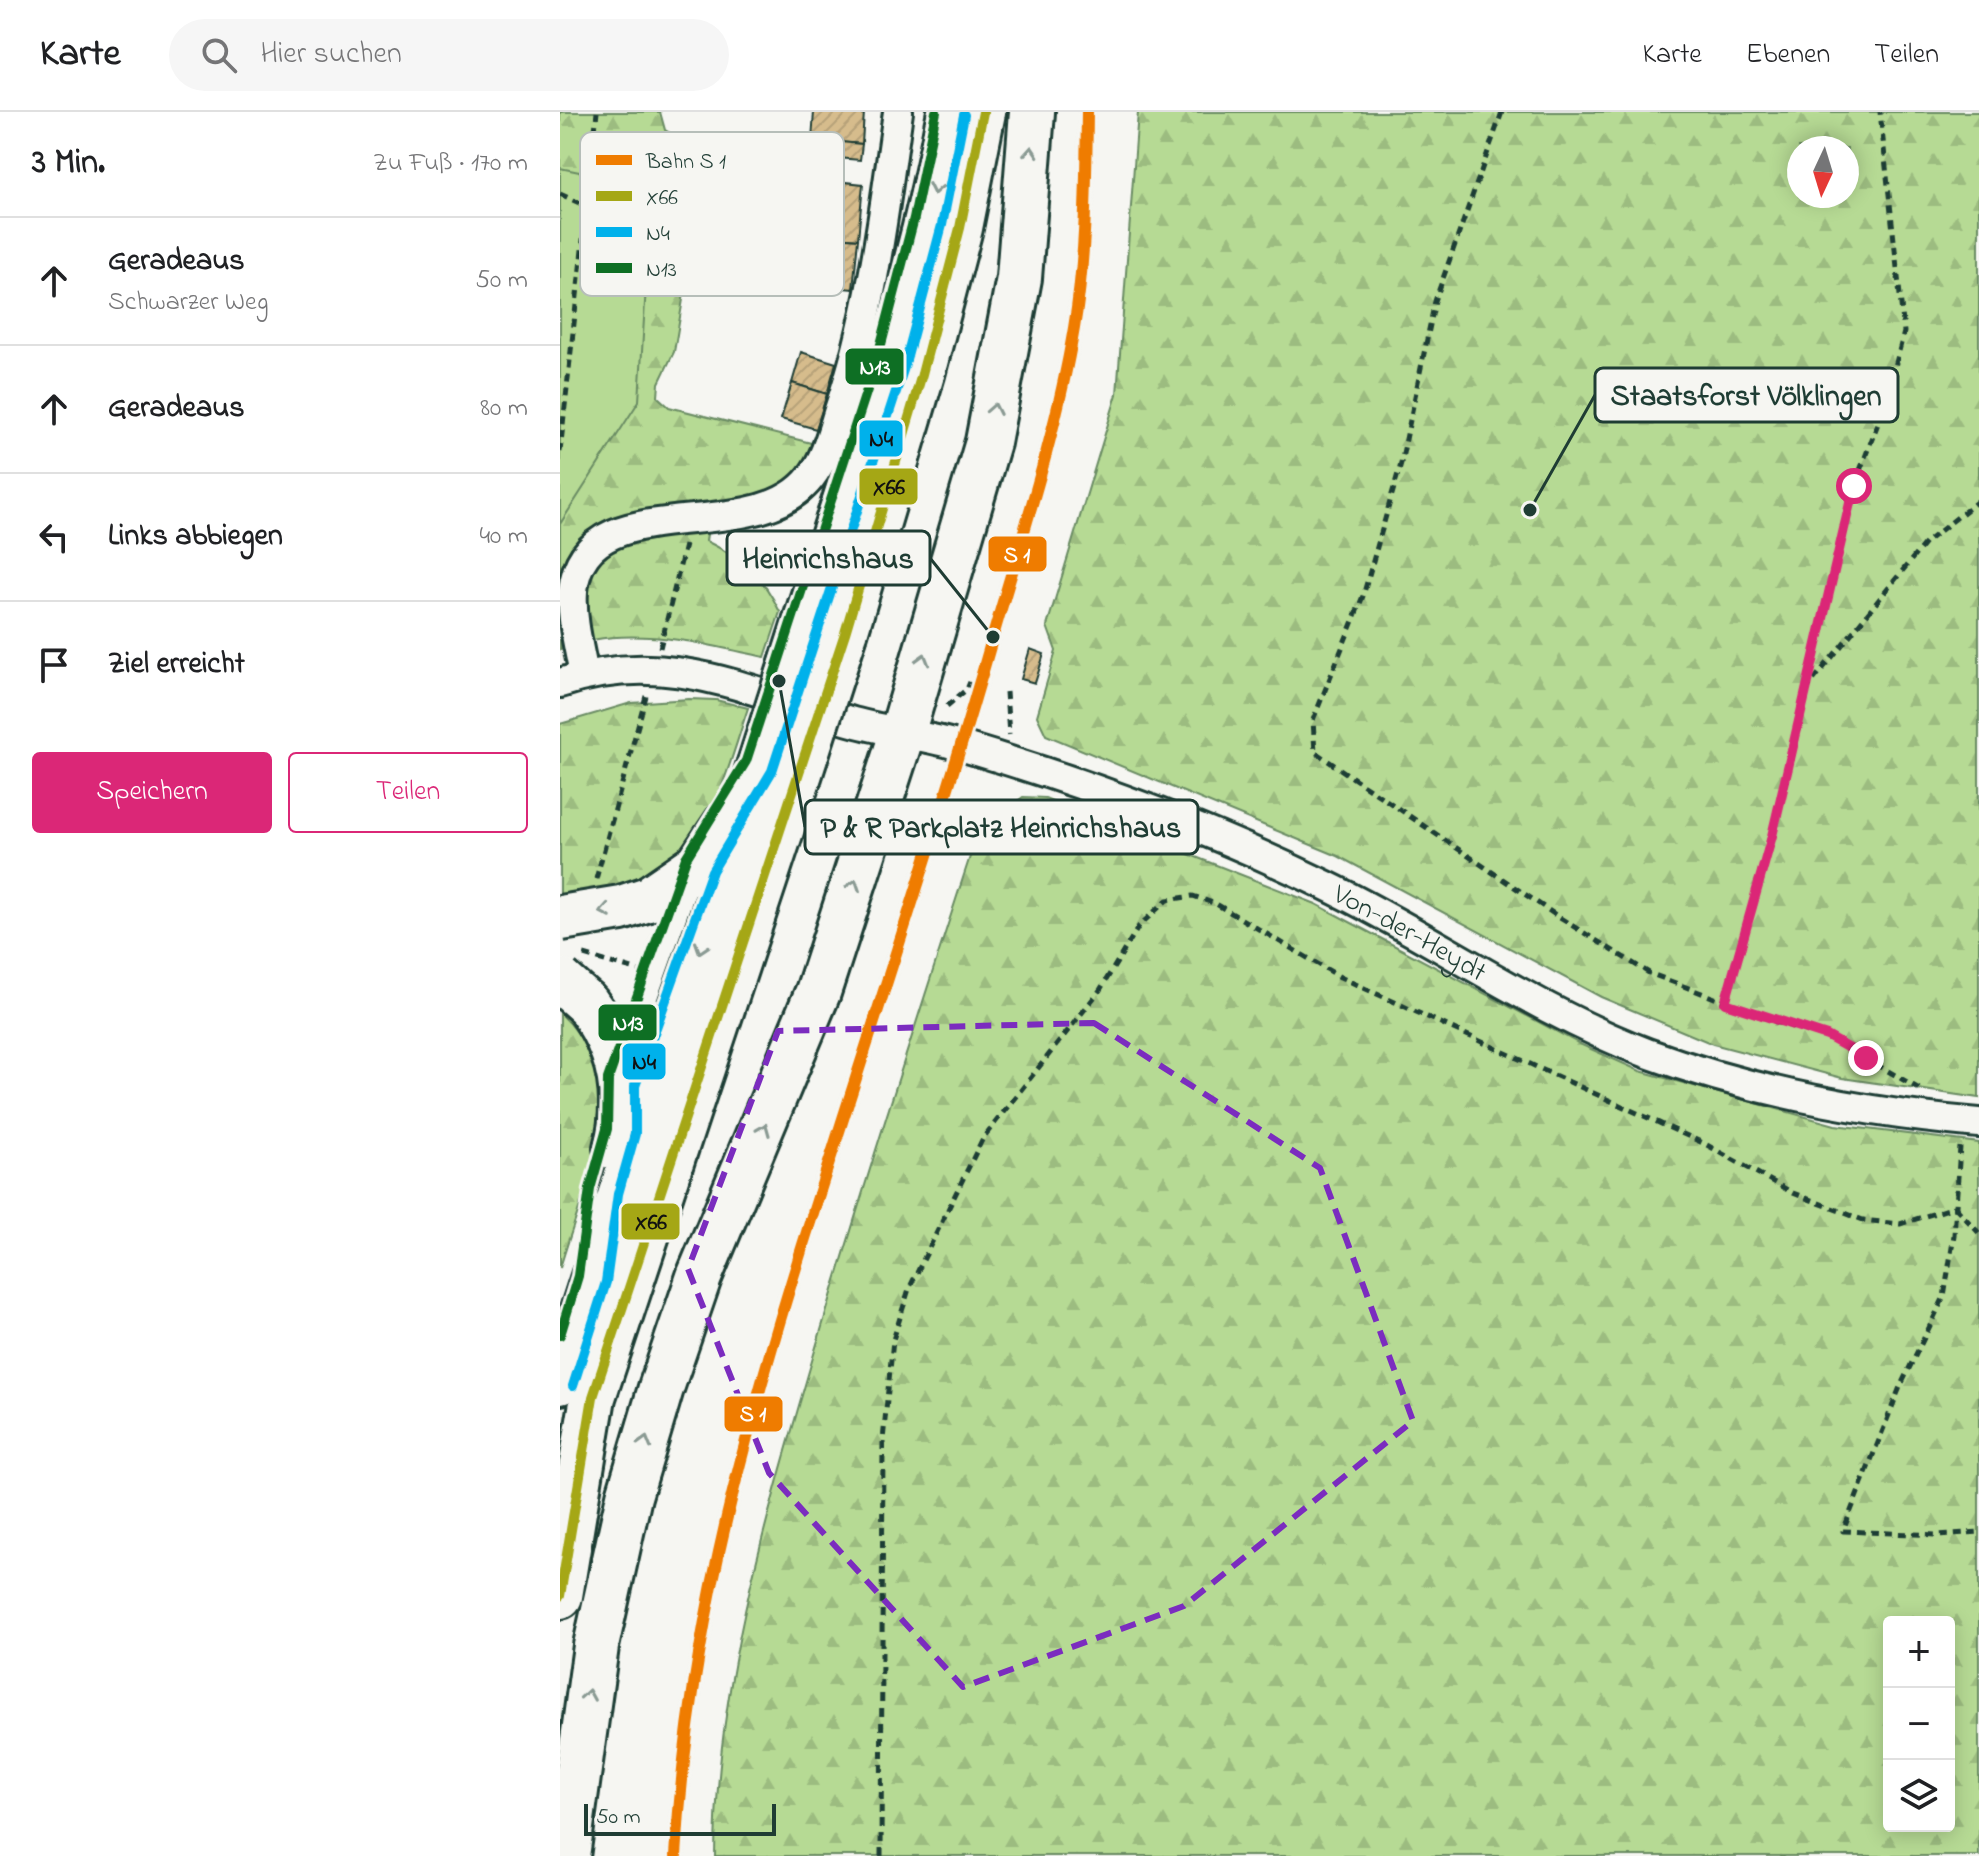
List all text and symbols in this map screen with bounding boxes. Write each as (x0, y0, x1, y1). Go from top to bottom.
search box (169, 19, 729, 91)
text: Karte (40, 27, 121, 83)
icon: search (197, 33, 241, 77)
text: Hier suchen (261, 33, 402, 77)
text: Karte (1643, 35, 1702, 76)
text: Ebenen (1746, 35, 1830, 76)
text: Teilen (1874, 35, 1939, 76)
legend (580, 132, 844, 296)
north arrow (1787, 136, 1859, 208)
text: 3 Min. (32, 139, 105, 189)
text: Zu Fuß · 170 m (373, 145, 528, 183)
one-way arrow (1022, 145, 1039, 158)
text: Bahn S 1 (645, 147, 726, 179)
one-way arrow (927, 182, 944, 195)
text: X66 (646, 183, 678, 215)
text: N4 (646, 219, 670, 251)
text: Geradeaus (108, 240, 245, 284)
text: N13 (646, 255, 677, 287)
icon: ahead (32, 259, 76, 303)
text: 50 m (475, 262, 528, 300)
text: Schwarzer Weg (108, 284, 268, 322)
line badge: N13 (844, 347, 905, 386)
text: N13 (860, 353, 890, 385)
callout: Staatsforst Völklingen (1595, 368, 1898, 422)
text: Staatsforst Völklingen (1611, 376, 1882, 421)
icon: ahead (32, 387, 76, 431)
text: Geradeaus (108, 387, 245, 431)
text: 80 m (480, 390, 528, 428)
one-way arrow (985, 402, 1002, 416)
line badge: N4 (858, 419, 904, 458)
text: N4 (869, 425, 894, 457)
line badge: X66 (858, 467, 919, 506)
route start (1836, 468, 1872, 504)
text: X66 (873, 473, 905, 505)
icon: left (32, 515, 76, 559)
text: Links abbiegen (108, 515, 283, 559)
text: 40 m (479, 518, 528, 556)
callout: Heinrichshaus (727, 531, 930, 585)
line badge: S 1 (987, 535, 1048, 573)
text: Heinrichshaus (742, 539, 914, 583)
text: S 1 (1004, 541, 1030, 573)
icon: arrive (32, 643, 76, 687)
text: Ziel erreicht (108, 643, 245, 687)
one-way arrow (914, 653, 930, 666)
button: Speichern (32, 752, 272, 833)
button: Teilen (288, 752, 528, 833)
callout: P & R Parkplatz Heinrichshaus (805, 800, 1198, 854)
text: P & R Parkplatz Heinrichshaus (821, 808, 1181, 852)
street label: Von-der-Heydt (1325, 875, 1493, 994)
one-way arrow (844, 879, 860, 893)
one-way arrow (598, 902, 612, 919)
one-way arrow (694, 940, 710, 954)
line badge: N13 (597, 1003, 658, 1042)
text: N13 (613, 1009, 643, 1041)
route end (1848, 1040, 1884, 1076)
line badge: N4 (621, 1042, 667, 1081)
text: N4 (632, 1048, 657, 1080)
one-way arrow (754, 1123, 770, 1137)
line badge: X66 (620, 1202, 681, 1241)
text: X66 (635, 1208, 667, 1240)
line badge: S 1 (723, 1395, 784, 1433)
text: S 1 (740, 1400, 766, 1432)
one-way arrow (636, 1435, 652, 1449)
map controls (1883, 1616, 1955, 1832)
button: + (1883, 1616, 1955, 1688)
button: − (1883, 1688, 1955, 1760)
one-way arrow (579, 1689, 596, 1702)
button: layers (1883, 1760, 1955, 1832)
scale bar (584, 1800, 776, 1836)
text: 50 m (596, 1802, 641, 1834)

